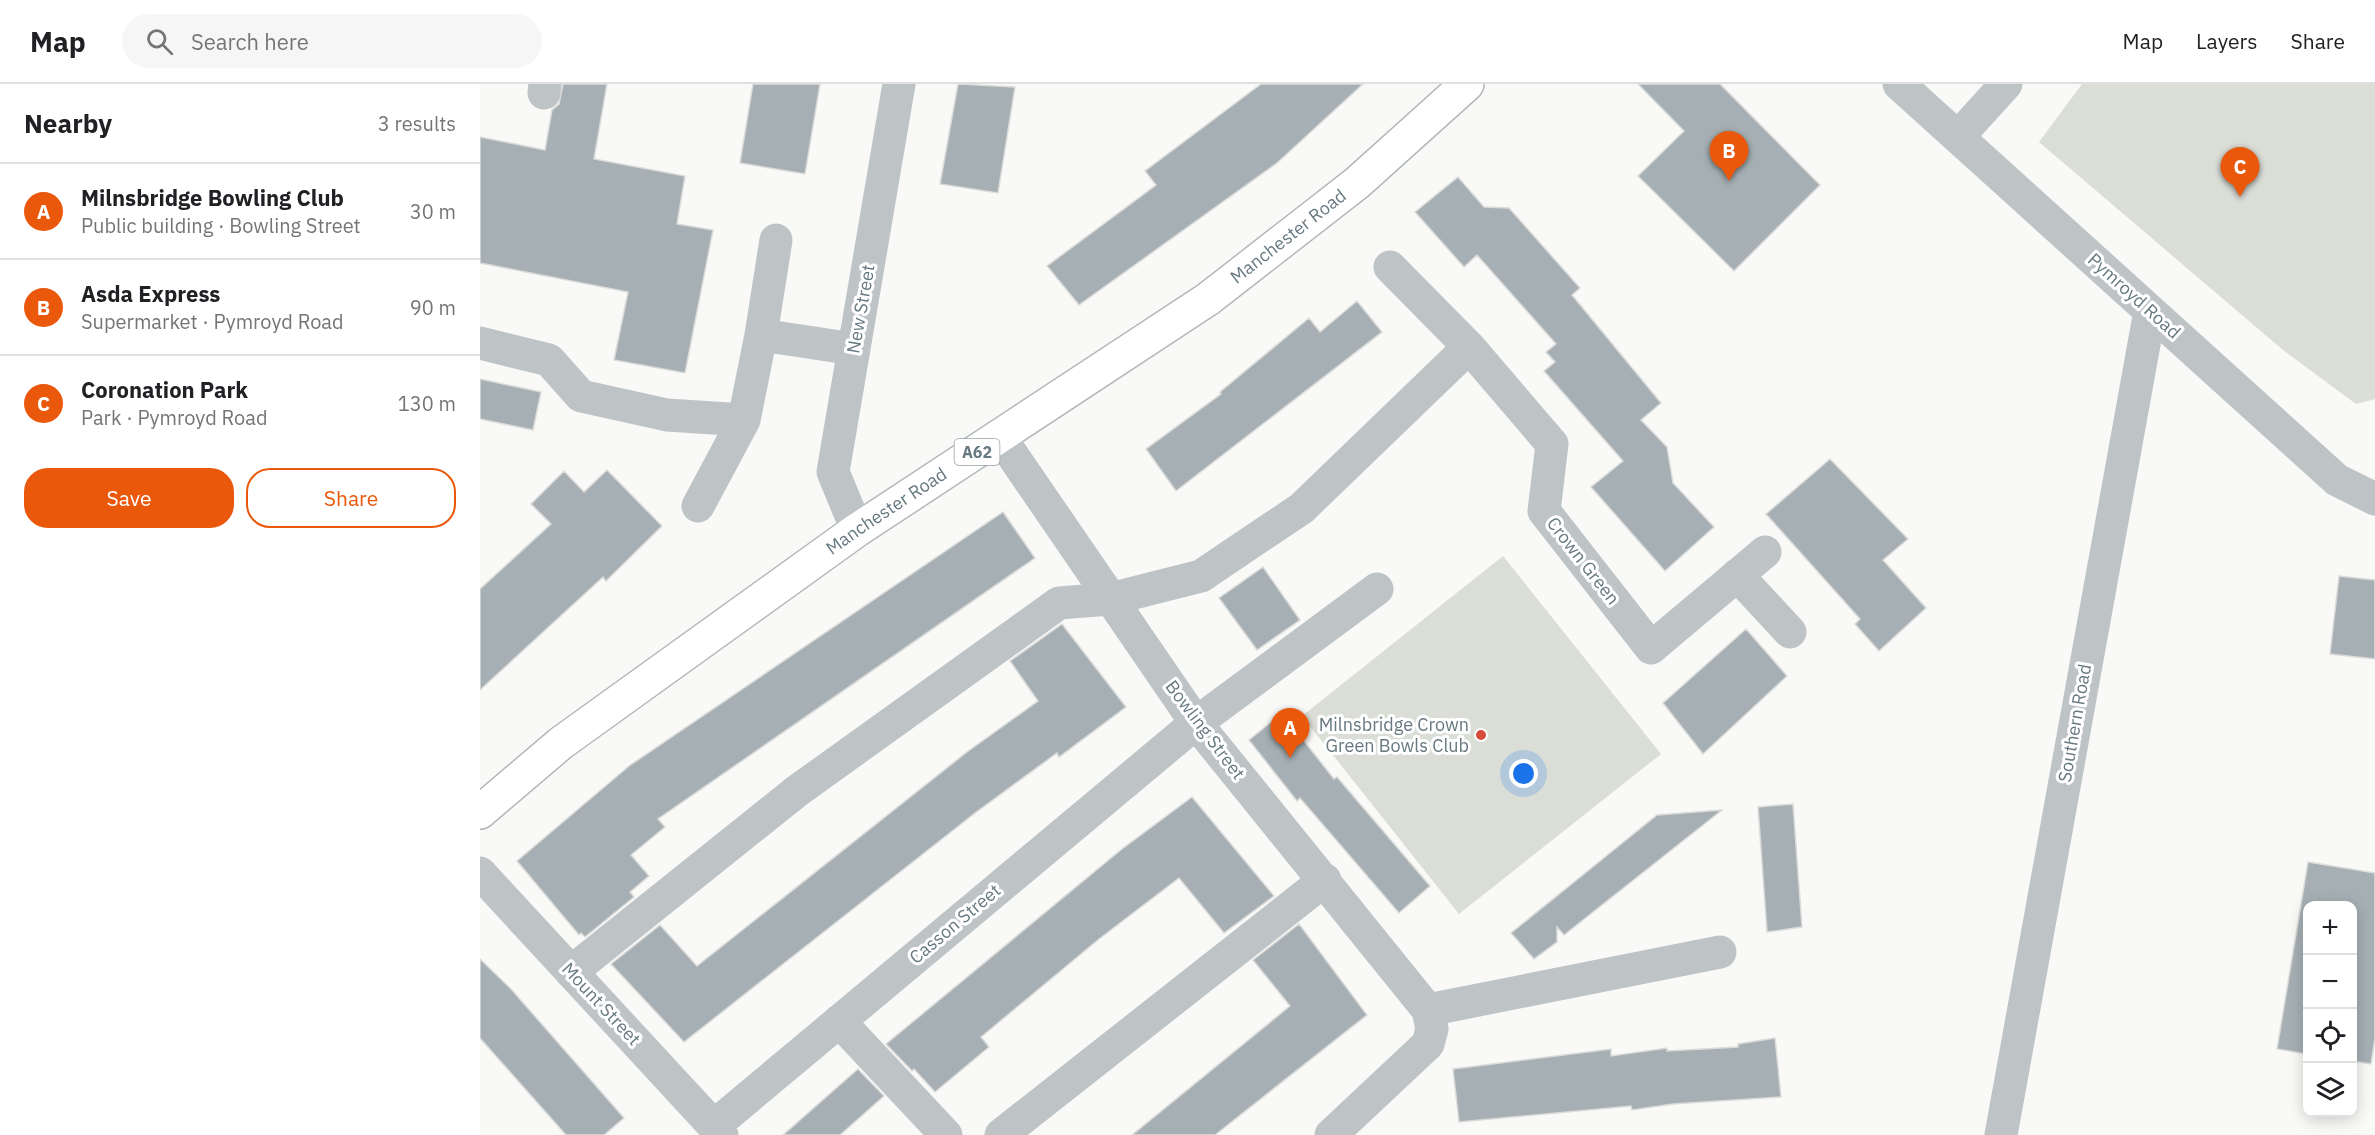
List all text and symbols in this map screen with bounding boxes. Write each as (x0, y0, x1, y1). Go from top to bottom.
search box (122, 14, 542, 68)
text: Map (30, 23, 86, 60)
icon: search (143, 25, 176, 58)
text: Search here (191, 27, 309, 56)
text: Map (2123, 27, 2163, 55)
text: Layers (2196, 27, 2258, 55)
text: Share (2291, 27, 2345, 55)
text: Nearby (24, 106, 112, 140)
text: 3 results (378, 110, 456, 137)
pin: B (1710, 132, 1748, 181)
pin: C (2220, 147, 2260, 197)
text: Milnsbridge Bowling Club (81, 183, 344, 212)
street label: Manchester Road (1225, 184, 1351, 288)
text: A (37, 198, 50, 225)
text: 30 m (410, 198, 456, 225)
text: Public building · Bowling Street (81, 212, 361, 239)
street label: Pymroyd Road (2083, 248, 2186, 343)
street label: New Street (841, 263, 880, 355)
text: Asda Express (81, 279, 220, 308)
text: B (37, 294, 50, 321)
text: 90 m (410, 294, 456, 321)
text: Supermarket · Pymroyd Road (81, 308, 344, 335)
text: Coronation Park (81, 375, 248, 404)
text: C (37, 390, 50, 417)
text: 130 m (398, 390, 456, 417)
text: Park · Pymroyd Road (81, 404, 268, 431)
road number: A62 (954, 439, 1000, 465)
street label: Manchester Road (821, 462, 951, 560)
button: Save (24, 468, 234, 528)
button: Share (246, 468, 456, 528)
street label: Crown Green (1542, 512, 1625, 609)
street label: Southern Road (2053, 662, 2096, 784)
street label: Bowling Street (1161, 676, 1250, 784)
pin: A (1270, 708, 1310, 758)
place label: Milnsbridge Crown Green Bowls Club (1319, 713, 1469, 757)
marker: Milnsbridge Crown Green Bowls Club (1474, 728, 1488, 742)
your location (1509, 759, 1538, 788)
street label: Casson Street (904, 879, 1005, 968)
map controls (2303, 901, 2357, 1117)
button: + (2303, 901, 2357, 955)
button: − (2303, 955, 2357, 1009)
street label: Mount Street (557, 957, 646, 1050)
button: locate (2303, 1009, 2357, 1063)
button: layers (2303, 1063, 2357, 1117)

